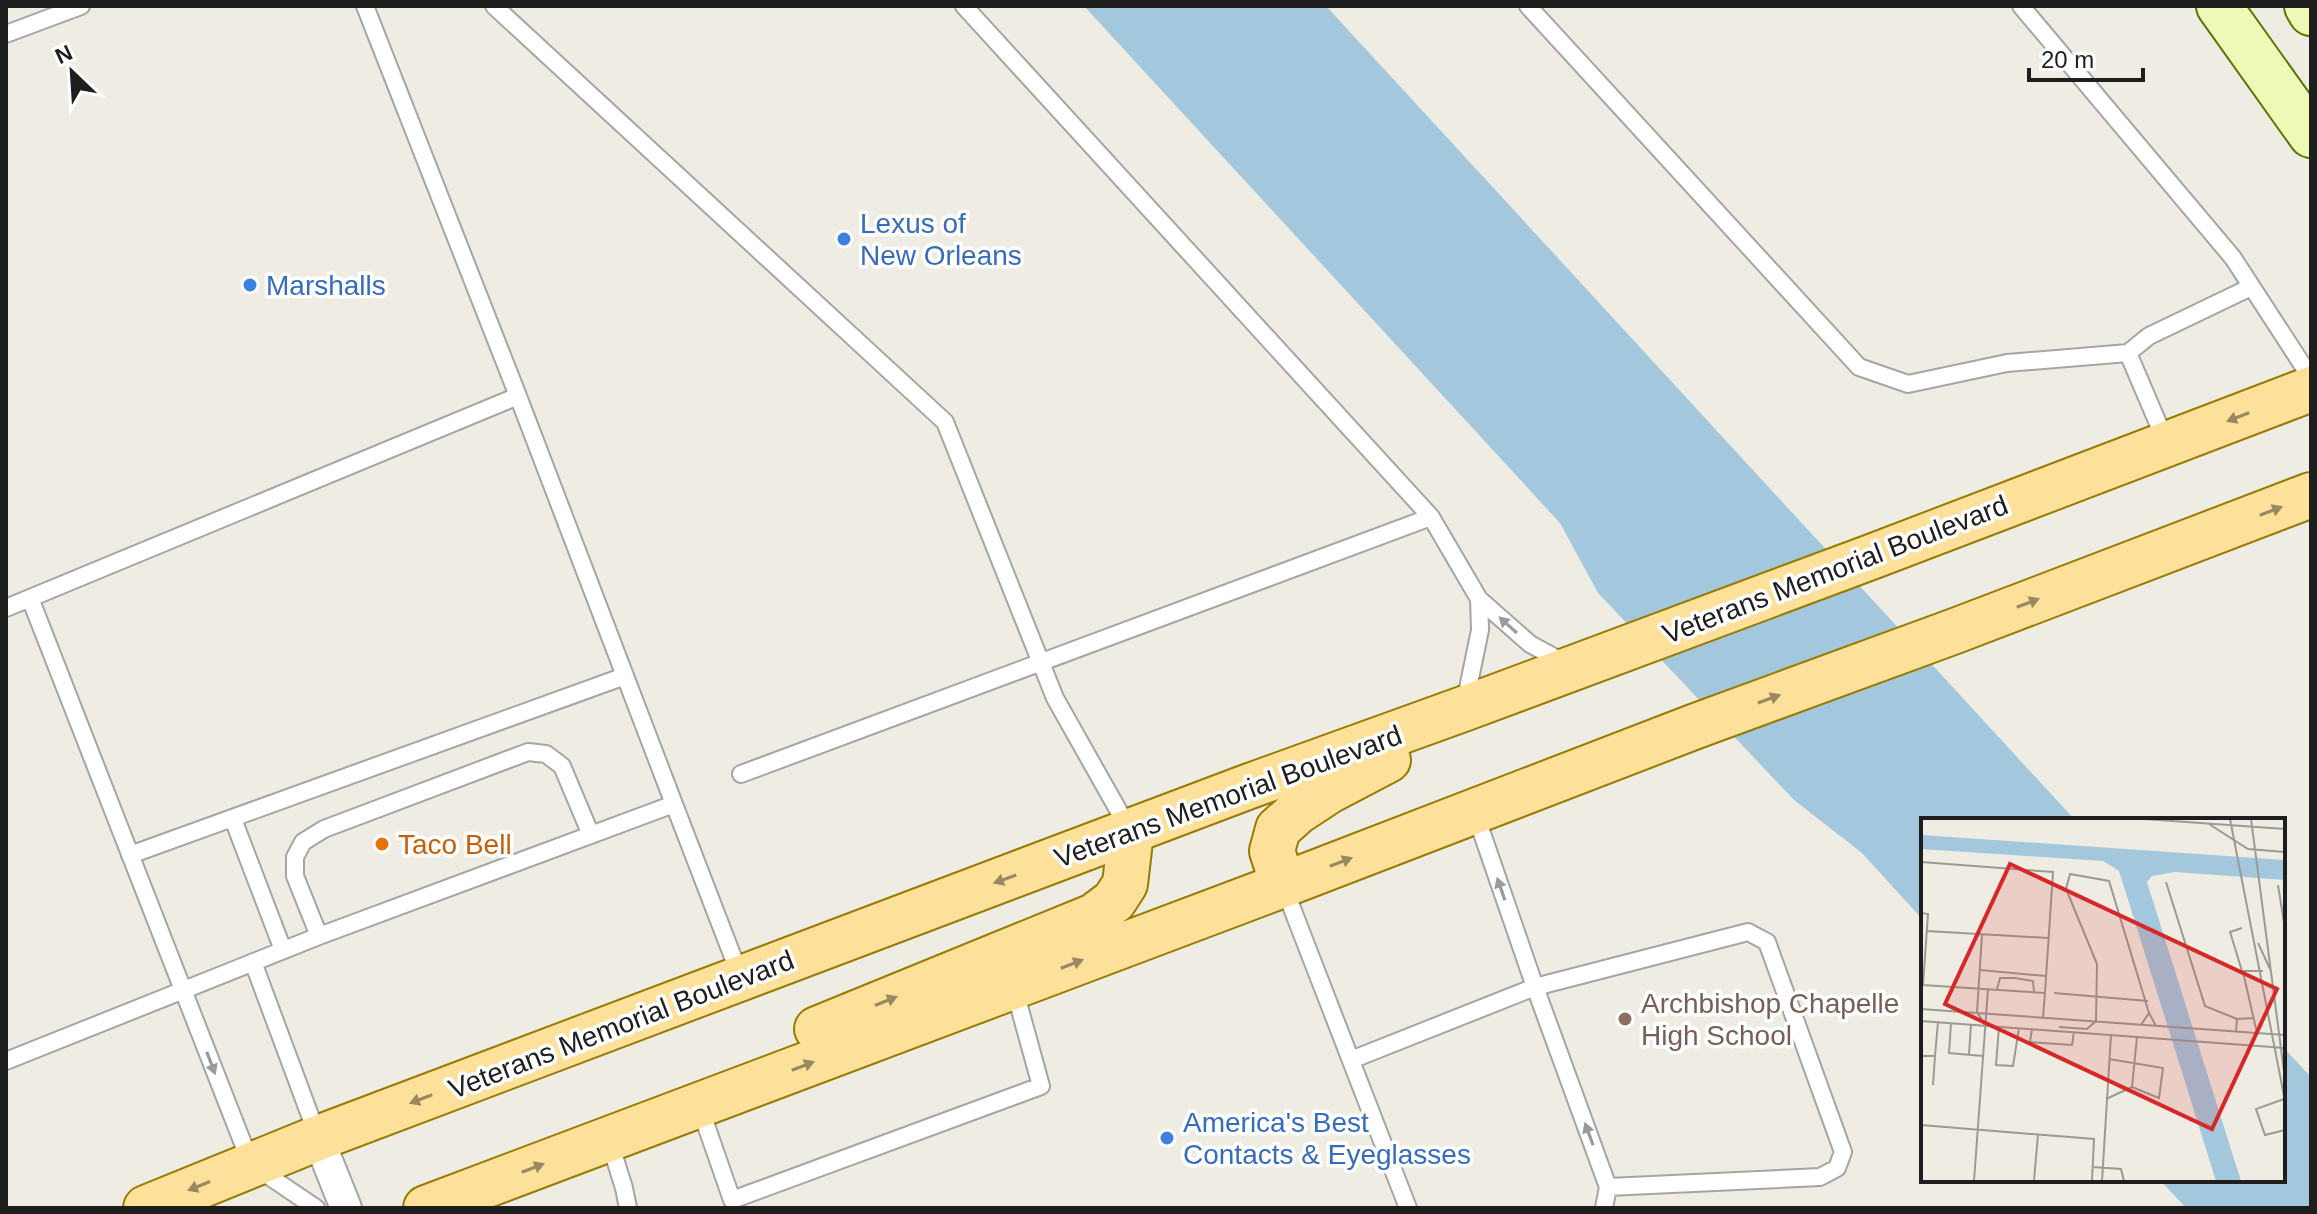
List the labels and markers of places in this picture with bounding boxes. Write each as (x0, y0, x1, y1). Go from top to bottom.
place label: Lexus of New Orleans (860, 208, 1022, 271)
marker: Lexus of New Orleans (835, 230, 853, 248)
place label: Marshalls (266, 270, 386, 301)
marker: Marshalls (241, 276, 259, 294)
place label: Taco Bell (398, 829, 512, 860)
marker: Taco Bell (373, 835, 391, 853)
place label: Archbishop Chapelle High School (1641, 988, 1899, 1051)
marker: Archbishop Chapelle High School (1616, 1010, 1634, 1028)
place label: America's Best Contacts & Eyeglasses (1183, 1107, 1471, 1170)
marker: America's Best Contacts & Eyeglasses (1158, 1129, 1176, 1147)

